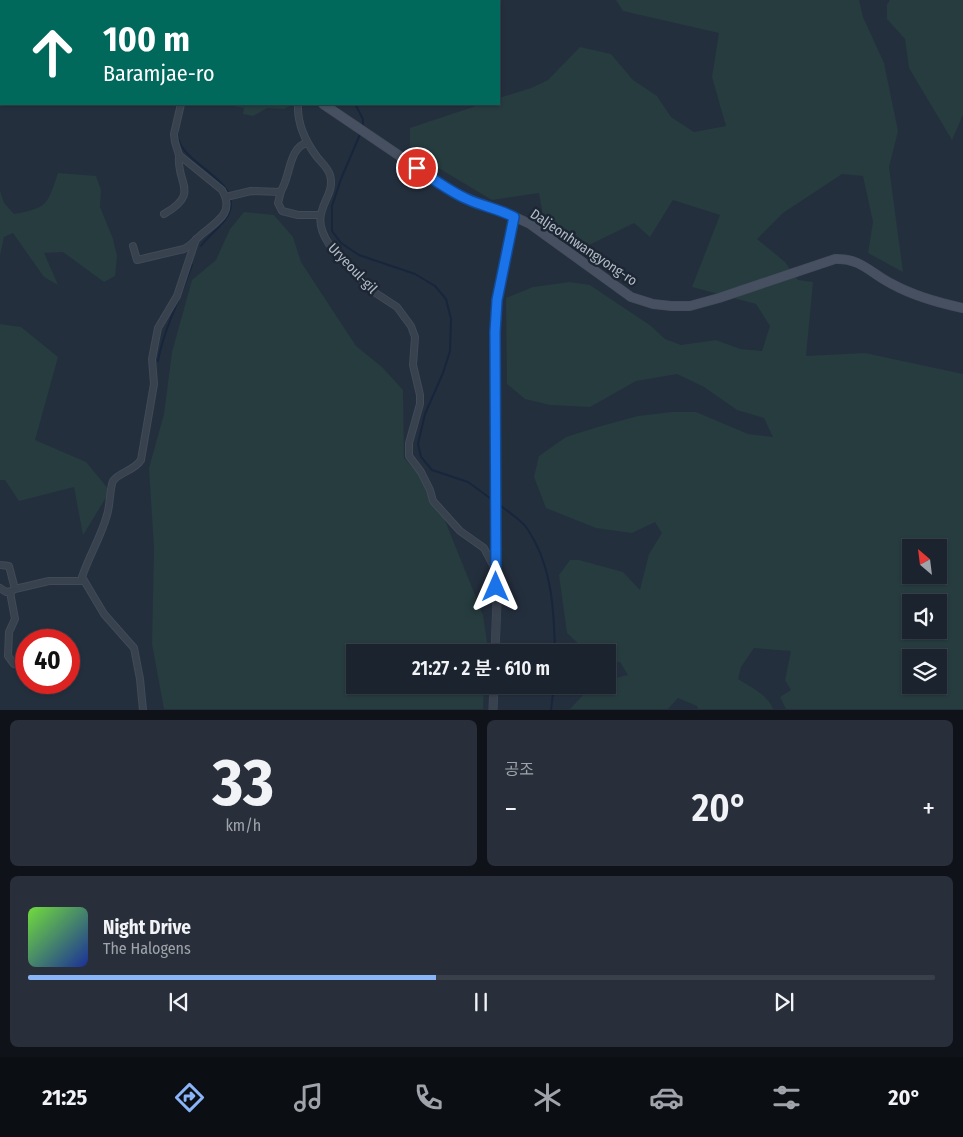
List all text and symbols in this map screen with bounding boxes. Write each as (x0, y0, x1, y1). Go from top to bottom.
text: 100 m (103, 18, 190, 60)
icon: ahead (20, 20, 85, 85)
text: Baramjae-ro (103, 60, 214, 87)
pin (396, 147, 438, 189)
icon: arrive (403, 154, 431, 182)
street label: Daljeonhwangyong-ro (527, 205, 640, 289)
street label: Uryeoul-gil (324, 240, 381, 297)
north arrow (902, 539, 948, 584)
map controls (902, 539, 947, 694)
position arrow (469, 560, 521, 612)
button: sound (902, 594, 947, 639)
speed limit sign: 40 (15, 629, 80, 694)
button: layers (902, 649, 947, 694)
text: 21:27 · 2 분 · 610 m (412, 657, 550, 680)
text: 33 (213, 744, 274, 822)
text: 공조 (505, 760, 534, 779)
text: 20° (692, 785, 748, 831)
text: − (505, 792, 517, 825)
text: + (922, 792, 935, 825)
text: km/h (225, 816, 261, 835)
text: Night Drive (103, 916, 191, 939)
text: The Halogens (103, 939, 191, 958)
icon: previous (165, 988, 193, 1016)
icon: pause (467, 988, 495, 1016)
icon: next (770, 988, 798, 1016)
icon: directions (172, 1080, 207, 1115)
icon: music (291, 1080, 326, 1115)
icon: phone (411, 1080, 446, 1115)
icon: climate (530, 1080, 565, 1115)
icon: car (649, 1080, 684, 1115)
icon: filters (769, 1080, 804, 1115)
text: 21:25 (42, 1084, 87, 1111)
text: 20° (888, 1084, 921, 1111)

